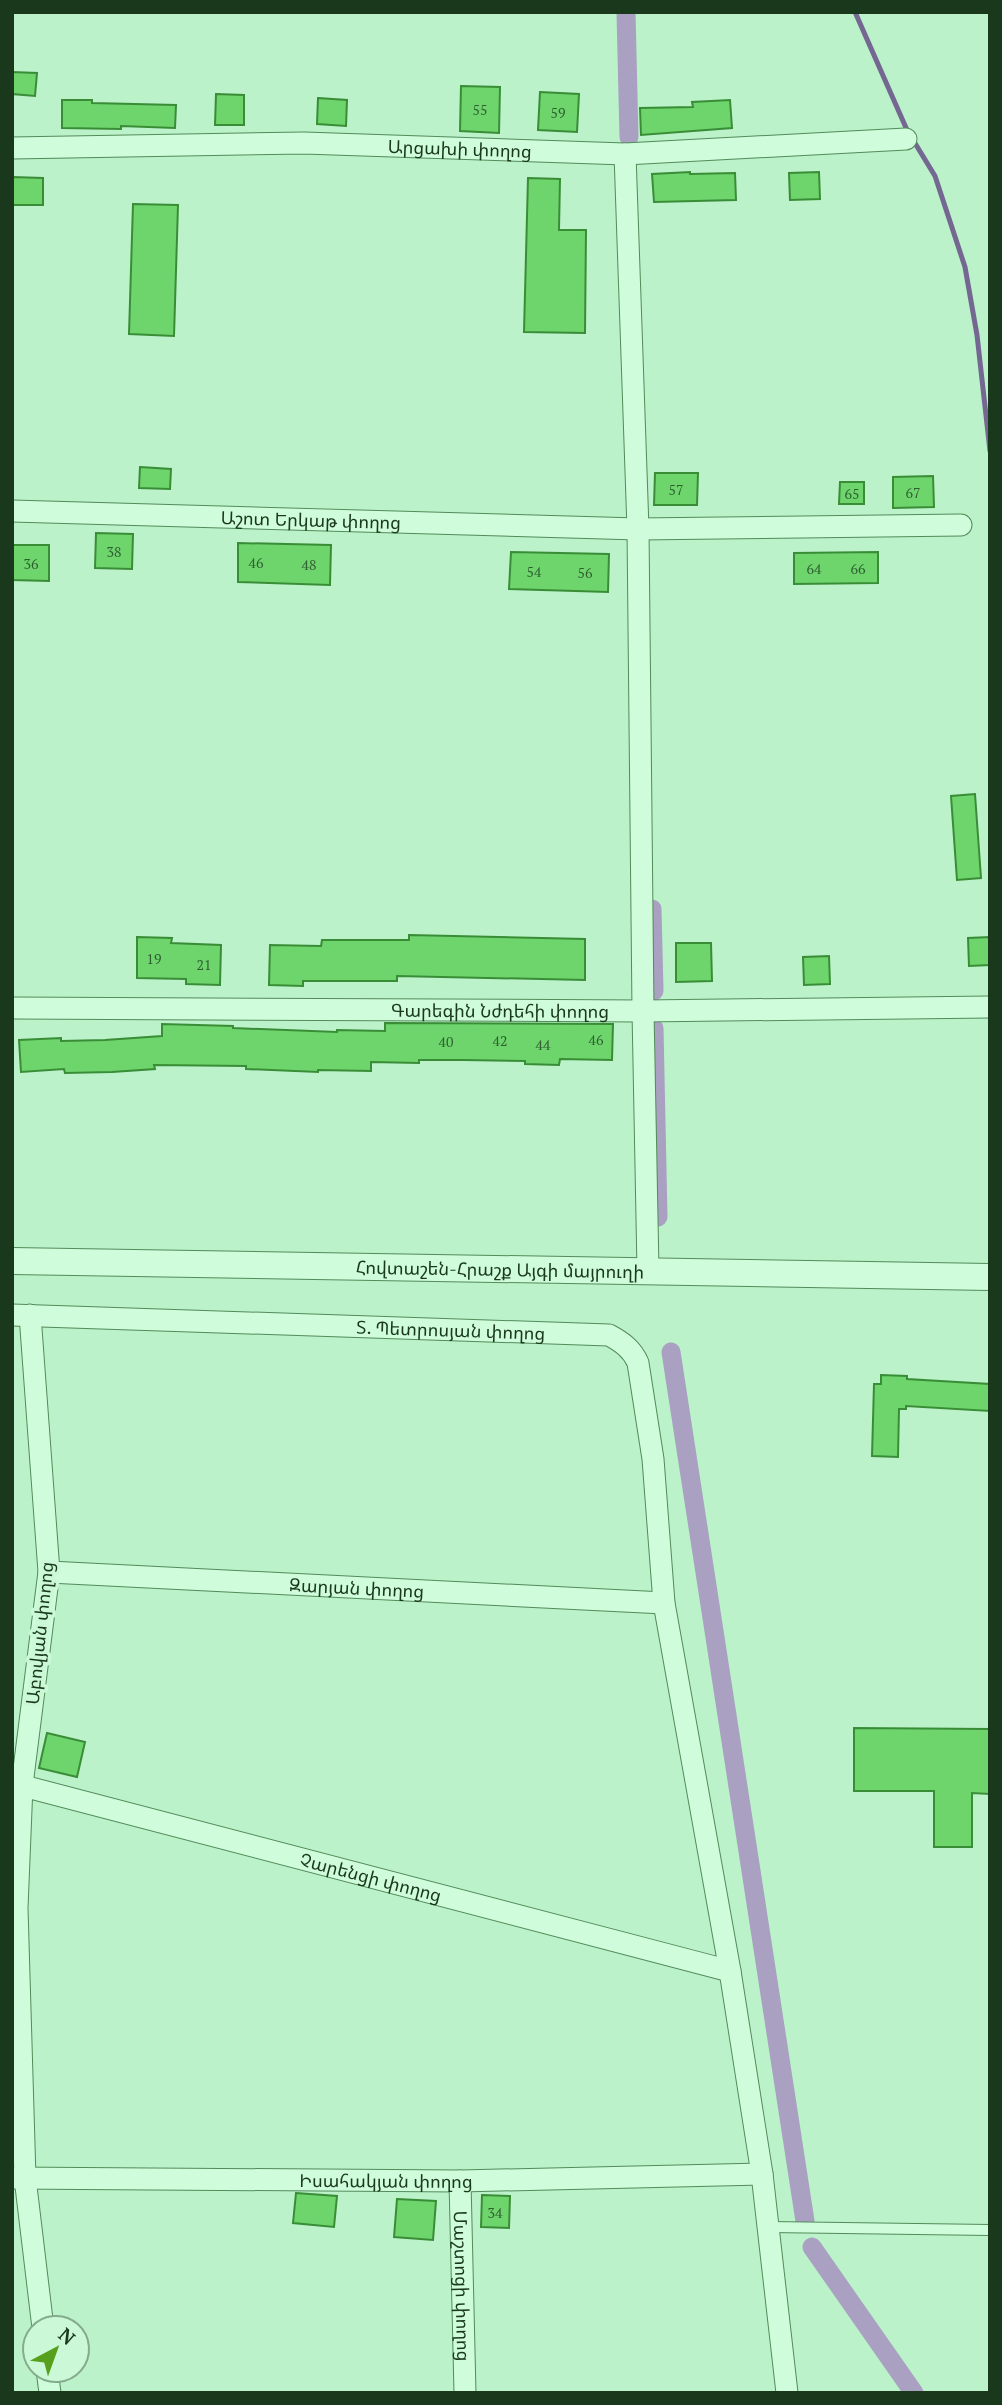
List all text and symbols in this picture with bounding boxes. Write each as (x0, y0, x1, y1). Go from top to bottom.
house number: 55 (473, 100, 487, 119)
house number: 59 (551, 103, 565, 122)
street label: Արցախի փողոց (387, 134, 532, 163)
house number: 57 (669, 480, 683, 499)
house number: 67 (906, 483, 920, 502)
house number: 65 (845, 484, 859, 503)
street label: Աշոտ Երկաթ փողոց (220, 505, 401, 534)
house number: 38 (107, 542, 121, 561)
house number: 46 (249, 553, 264, 572)
house number: 36 (24, 554, 39, 573)
house number: 48 (302, 555, 316, 574)
house number: 64 (807, 559, 822, 578)
house number: 66 (851, 559, 866, 578)
house number: 54 (527, 562, 542, 581)
house number: 56 (578, 563, 593, 582)
house number: 19 (147, 949, 161, 968)
house number: 21 (197, 955, 211, 974)
street label: Գարեգին Նժդեհի փողոց (391, 998, 609, 1023)
house number: 46 (589, 1030, 604, 1049)
house number: 42 (493, 1031, 507, 1050)
house number: 40 (439, 1032, 453, 1051)
house number: 44 (536, 1035, 551, 1054)
street label: Հովտաշեն-Հրաշք Այգի մայրուղի (356, 1255, 644, 1283)
street label: Տ. Պետրոսյան փողոց (356, 1315, 546, 1345)
street label: Աբովյան փողոց (20, 1560, 58, 1706)
street label: Զարյան փողոց (288, 1572, 425, 1603)
street label: Չարենցի փողոց (297, 1847, 444, 1907)
street label: Իսահակյան փողոց (299, 2168, 473, 2193)
house number: 34 (488, 2203, 503, 2222)
street label: Մաշտոցի փողոց (449, 2210, 476, 2362)
north arrow (21, 2314, 91, 2384)
text: N (54, 2322, 82, 2350)

